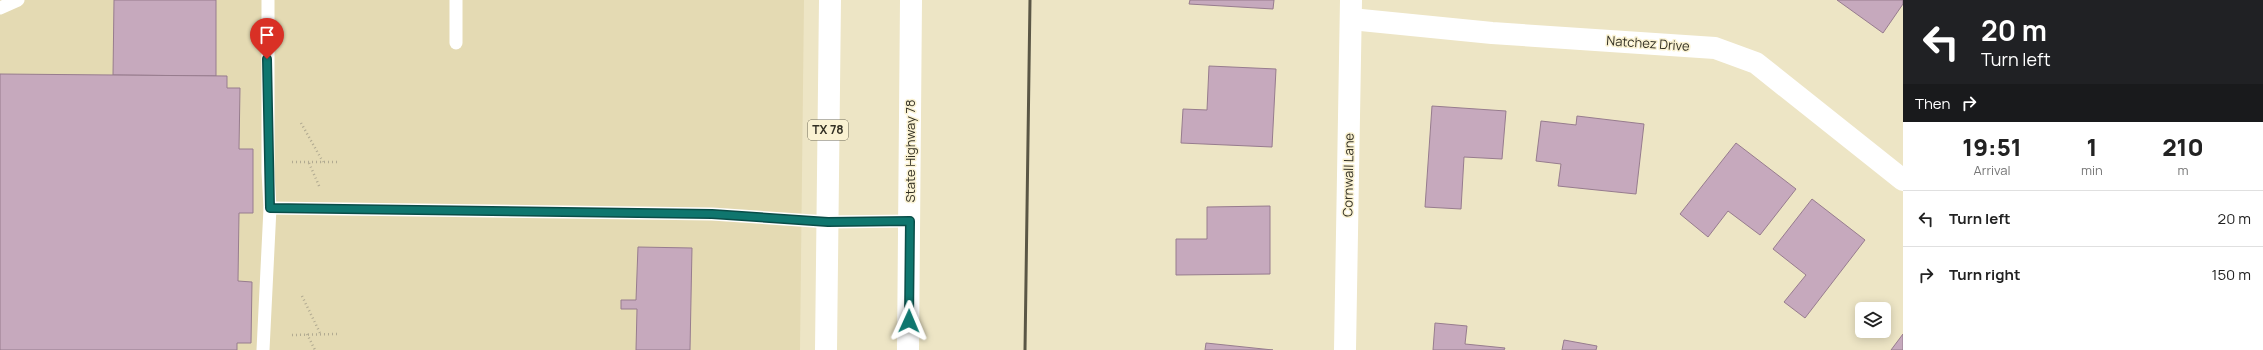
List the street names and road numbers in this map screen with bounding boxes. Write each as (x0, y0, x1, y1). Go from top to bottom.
street label: Natchez Drive (1606, 31, 1691, 55)
street label: State Highway 78 (901, 100, 919, 202)
road number: TX 78 (808, 120, 848, 140)
street label: Cornwall Lane (1338, 132, 1358, 217)

